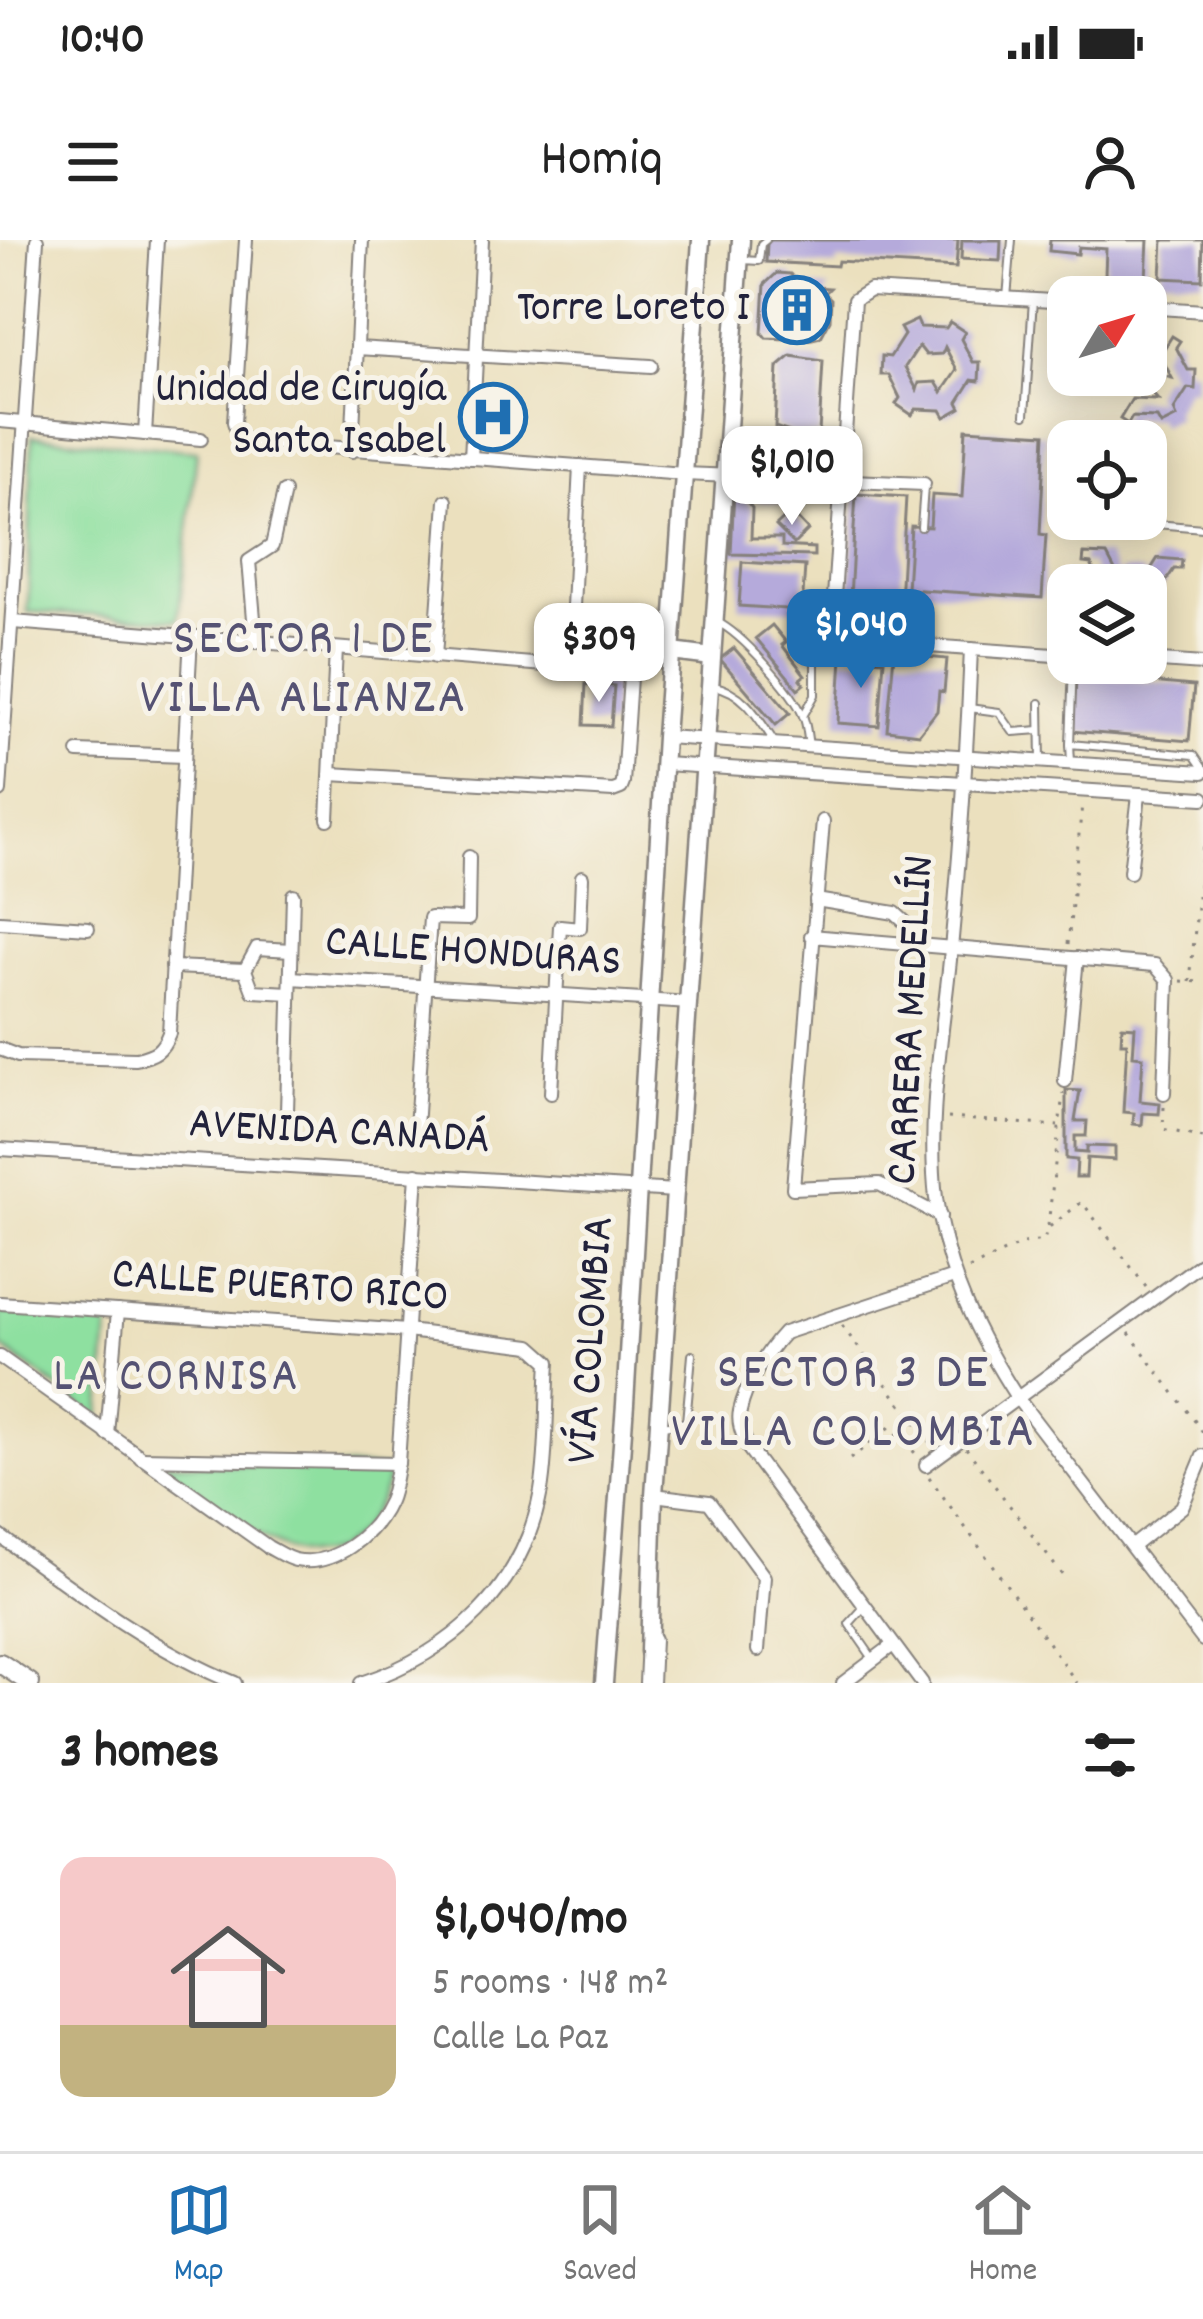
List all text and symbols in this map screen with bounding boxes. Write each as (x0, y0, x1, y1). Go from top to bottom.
text: 10:40 (60, 10, 145, 74)
text: Homiq (540, 124, 663, 201)
icon: menu (60, 129, 126, 195)
icon: person (1077, 129, 1143, 195)
building icon: Torre Loreto I (762, 275, 832, 345)
north arrow (1047, 276, 1167, 396)
map controls (1047, 276, 1167, 684)
place label: Torre Loreto I (517, 278, 750, 342)
place label: Unidad de Cirugía Santa Isabel (155, 359, 447, 475)
hospital icon: Unidad de Cirugía Santa Isabel (458, 382, 528, 452)
button: locate (1047, 420, 1167, 540)
pin: $1,010 (694, 426, 890, 528)
text: $1,010 (749, 437, 835, 492)
button: layers (1047, 564, 1167, 684)
pin: $1,040 (763, 589, 959, 691)
text: $1,040 (814, 600, 908, 655)
pin: $309 (528, 603, 670, 705)
district label: SECTOR 1 DE VILLA ALIANZA (140, 606, 468, 737)
text: $309 (561, 614, 637, 669)
street label: CARRERA MEDELLÍN (872, 854, 954, 1186)
street label: CALLE HONDURAS (323, 912, 623, 996)
street label: AVENIDA CANADÁ (187, 1094, 491, 1174)
street label: VÍA COLOMBIA (552, 1214, 634, 1466)
street label: CALLE PUERTO RICO (110, 1244, 450, 1332)
district label: SECTOR 3 DE VILLA COLOMBIA (671, 1340, 1037, 1471)
district label: LA CORNISA (53, 1345, 301, 1414)
text: 3 homes (60, 1719, 219, 1791)
icon: filters (1077, 1722, 1143, 1788)
text: $1,040/mo (432, 1886, 628, 1958)
icon: home (156, 1905, 300, 2049)
text: 5 rooms · 148 m² (432, 1958, 668, 2013)
text: Calle La Paz (432, 2013, 608, 2068)
tab: Map (166, 2177, 232, 2296)
tab: Saved (563, 2177, 637, 2296)
tab: Home (968, 2177, 1037, 2296)

